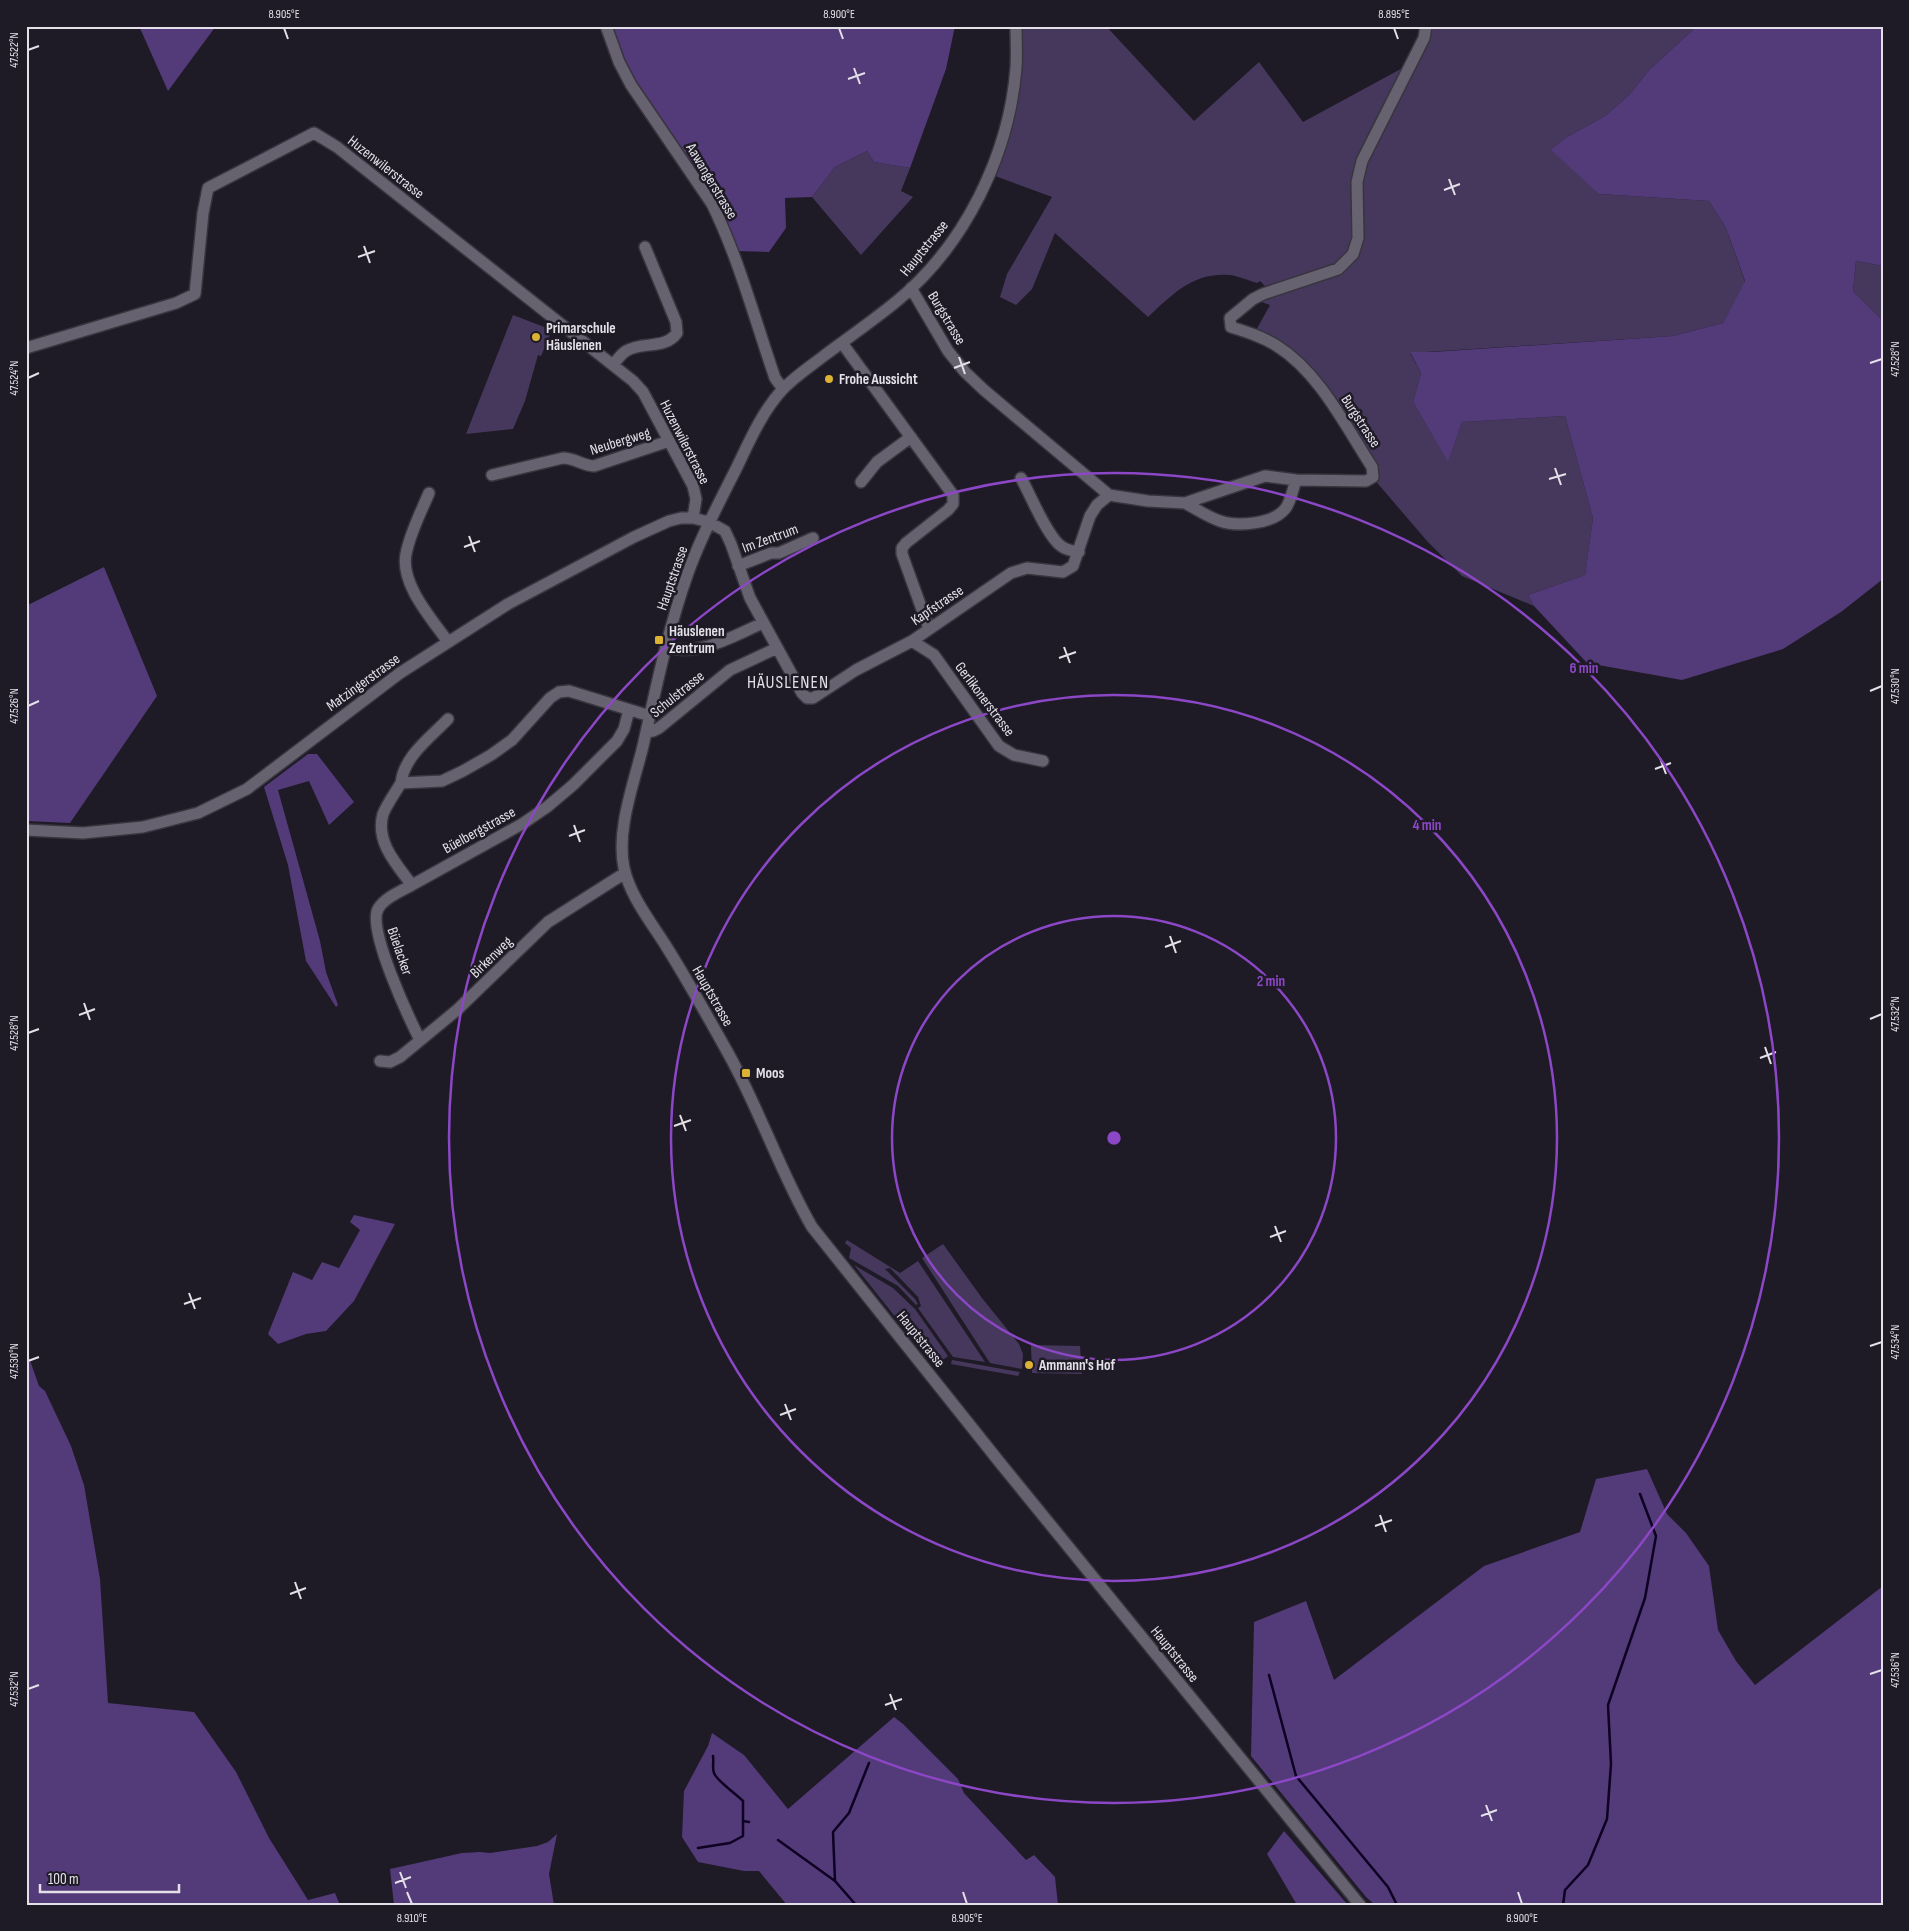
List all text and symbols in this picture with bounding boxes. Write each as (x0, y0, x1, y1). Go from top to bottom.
text: 8.905°E (268, 7, 300, 22)
text: 8.900°E (823, 7, 855, 22)
text: 8.895°E (1378, 7, 1410, 22)
text: 47.522°N (7, 32, 22, 68)
street label: Huzenwilerstrasse (344, 132, 428, 203)
street label: Aawangerstrasse (681, 139, 742, 223)
street label: Hauptstrasse (896, 216, 953, 280)
street label: Burgstrasse (923, 288, 970, 349)
place label: Primarschule Häuslenen (546, 319, 616, 355)
marker: Primarschule Häuslenen (530, 331, 542, 343)
text: 47.528°N (1888, 341, 1903, 377)
text: 47.524°N (7, 361, 22, 395)
place label: Frohe Aussicht (839, 370, 918, 389)
marker: Frohe Aussicht (823, 373, 835, 385)
street label: Burgstrasse (1336, 391, 1385, 451)
street label: Huzenwilerstrasse (655, 397, 714, 488)
street label: Neubergweg (588, 423, 653, 460)
street label: Im Zentrum (740, 520, 801, 557)
street label: Hauptstrasse (653, 543, 692, 613)
street label: Kapfstrasse (907, 581, 967, 630)
place label: Häuslenen Zentrum (669, 622, 725, 658)
marker: Häuslenen Zentrum (653, 634, 665, 646)
street label: Matzingerstrasse (323, 649, 404, 715)
street label: Gerlikonerstrasse (950, 658, 1019, 740)
text: 6 min (1569, 659, 1599, 678)
street label: Schulstrasse (646, 667, 708, 722)
text: 47.530°N (1888, 668, 1903, 704)
district label: HÄUSLENEN (747, 672, 829, 693)
text: 47.526°N (7, 688, 22, 724)
street label: Büelbergstrasse (440, 803, 519, 858)
text: 4 min (1413, 816, 1441, 835)
street label: Büelacker (383, 925, 417, 978)
street label: Birkenweg (466, 932, 517, 982)
street label: Hauptstrasse (688, 963, 737, 1030)
text: 2 min (1257, 972, 1285, 991)
text: 47.532°N (1888, 996, 1903, 1032)
text: 47.528°N (7, 1015, 22, 1051)
place label: Moos (756, 1064, 785, 1083)
marker: Moos (740, 1067, 752, 1079)
centre of rings (1105, 1129, 1123, 1147)
street label: Hauptstrasse (892, 1307, 949, 1371)
text: 47.534°N (1888, 1325, 1903, 1360)
text: 47.530°N (7, 1343, 22, 1379)
place label: Ammann's Hof (1038, 1356, 1116, 1375)
marker: Ammann's Hof (1023, 1359, 1035, 1371)
street label: Hauptstrasse (1146, 1622, 1203, 1686)
text: 47.536°N (1888, 1652, 1903, 1688)
text: 47.532°N (7, 1671, 22, 1707)
scale bar (40, 1861, 179, 1893)
text: 100 m (48, 1870, 79, 1889)
text: 8.910°E (397, 1911, 427, 1926)
text: 8.905°E (951, 1911, 983, 1926)
text: 8.900°E (1506, 1911, 1538, 1926)

